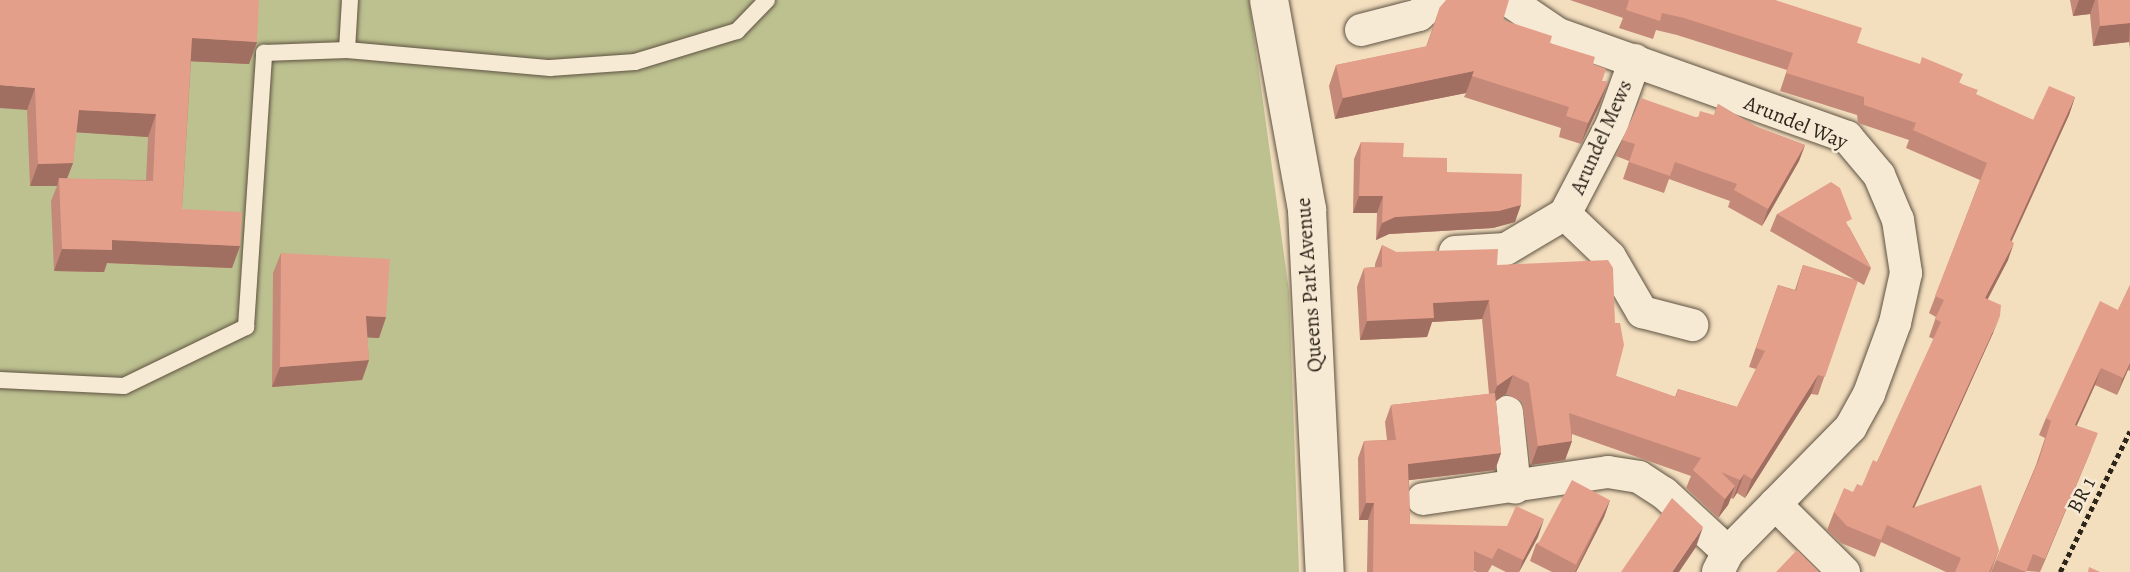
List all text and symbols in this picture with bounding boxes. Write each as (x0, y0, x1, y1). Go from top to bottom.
street label: Arundel Mews (1565, 76, 1637, 198)
street label: Arundel Way (1741, 90, 1851, 154)
street label: Queens Park Avenue (1290, 197, 1328, 373)
street label: BR 1 (2061, 473, 2101, 517)

